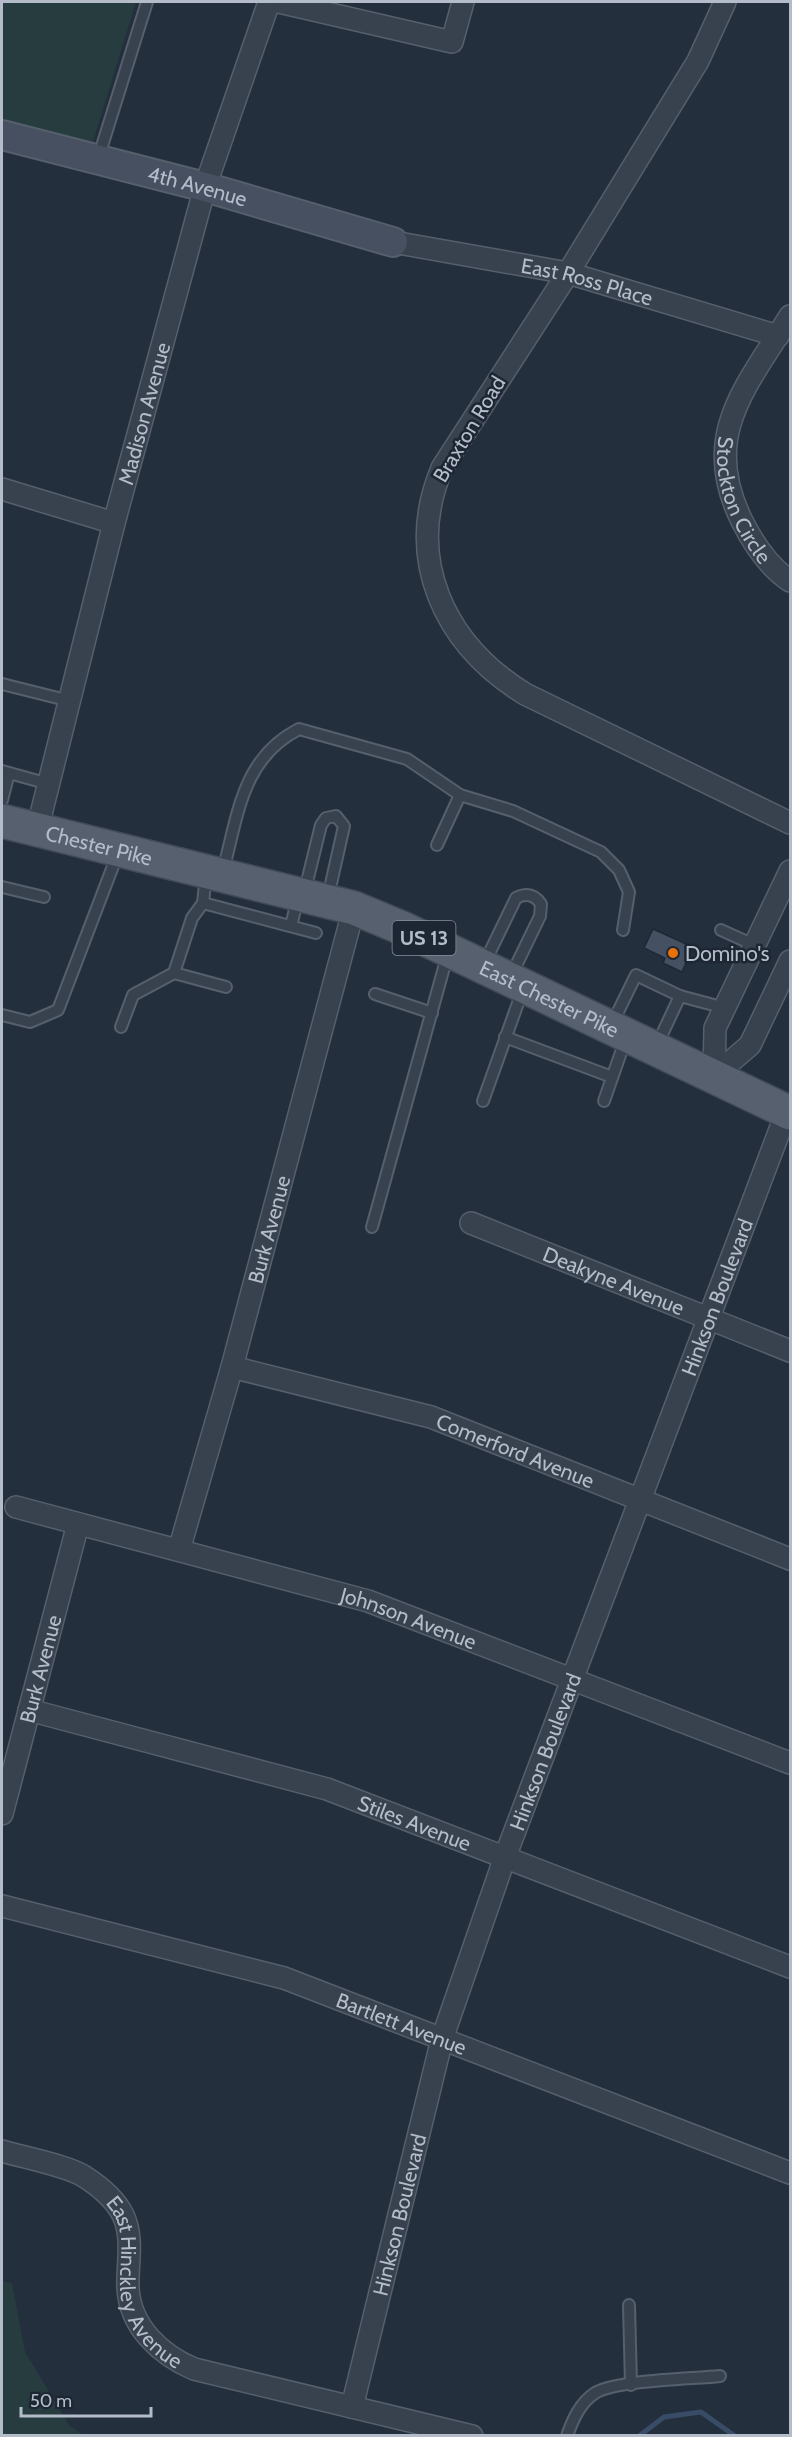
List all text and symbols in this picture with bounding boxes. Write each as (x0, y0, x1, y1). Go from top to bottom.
street label: 4th Avenue (145, 160, 250, 211)
street label: East Ross Place (519, 252, 656, 310)
street label: Madison Avenue (112, 339, 175, 487)
street label: Braxton Road (428, 371, 510, 487)
street label: Stockton Circle (713, 435, 777, 568)
street label: Chester Pike (43, 820, 155, 870)
road number: US 13 (392, 921, 456, 955)
place label: Domino's (685, 941, 770, 966)
marker: Domino's (666, 946, 680, 960)
street label: East Chester Pike (476, 954, 623, 1042)
street label: Burk Avenue (242, 1172, 295, 1286)
street label: Hinkson Boulevard (676, 1215, 758, 1379)
street label: Deakyne Avenue (540, 1241, 688, 1320)
street label: Comerford Avenue (433, 1408, 598, 1493)
street label: Johnson Avenue (337, 1581, 480, 1654)
street label: Burk Avenue (14, 1612, 66, 1726)
street label: Hinkson Boulevard (504, 1670, 586, 1834)
street label: Stiles Avenue (354, 1790, 475, 1856)
street label: Bartlett Avenue (333, 1987, 470, 2060)
street label: Hinkson Boulevard (367, 2131, 431, 2298)
street label: East Hinckley Avenue (102, 2190, 187, 2373)
scale bar (21, 2380, 152, 2418)
text: 50 m (30, 2390, 72, 2412)

